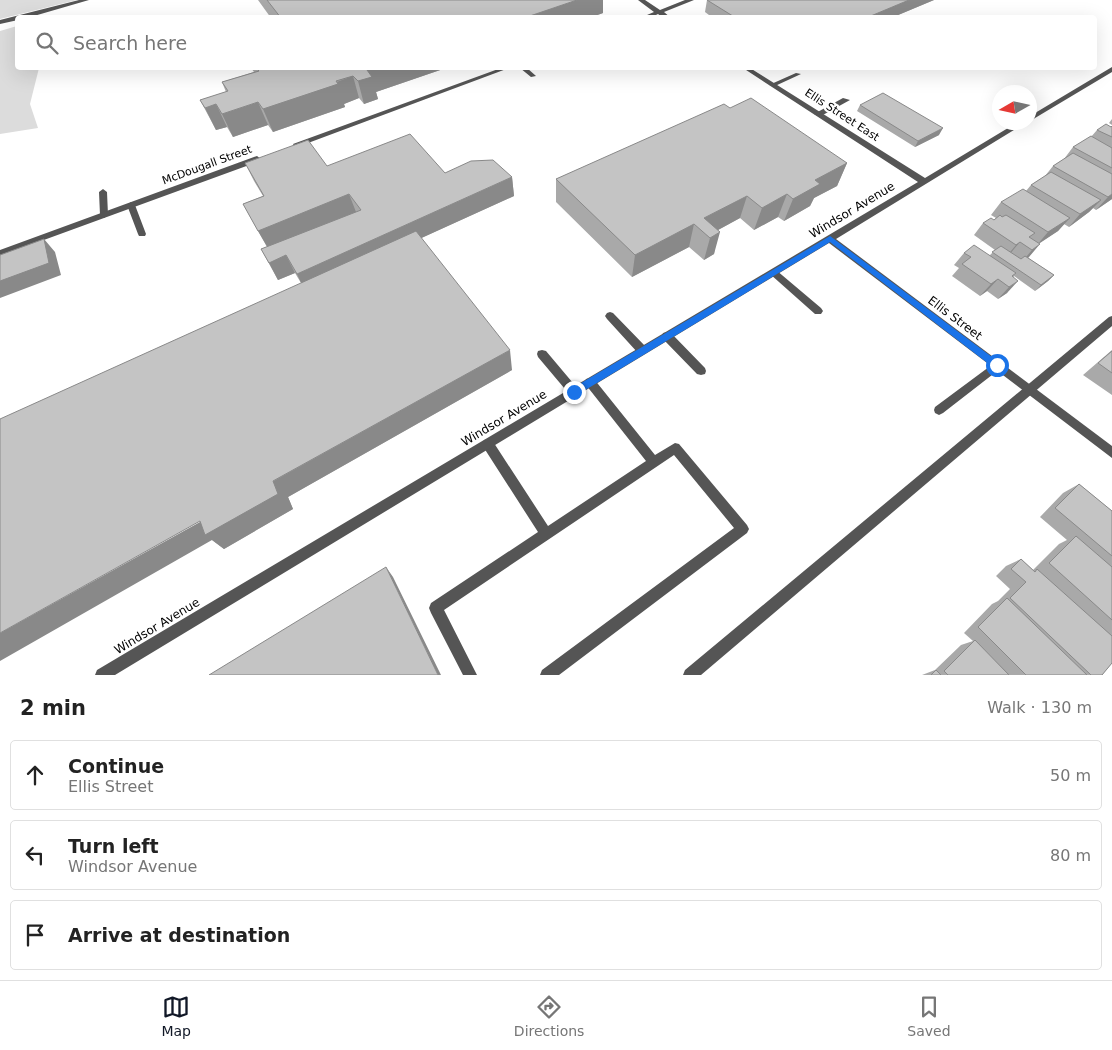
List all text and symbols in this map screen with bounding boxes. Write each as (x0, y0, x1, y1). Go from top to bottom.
search box (15, 15, 1097, 70)
icon: search (33, 29, 61, 57)
text: Search here (73, 32, 187, 54)
north arrow (992, 85, 1037, 130)
street label: Ellis Street East (802, 86, 882, 144)
street label: McDougall Street (160, 143, 254, 187)
street label: Windsor Avenue (807, 179, 897, 241)
street label: Ellis Street (925, 293, 985, 343)
route start (986, 354, 1009, 377)
route end (563, 381, 586, 404)
street label: Windsor Avenue (459, 387, 549, 449)
street label: Windsor Avenue (112, 595, 202, 657)
text: 2 min (20, 696, 86, 720)
text: Walk · 130 m (987, 698, 1092, 717)
text: Continue (68, 755, 164, 777)
icon: ahead (21, 761, 49, 789)
text: 50 m (1050, 766, 1091, 785)
text: Ellis Street (68, 777, 153, 796)
text: Turn left (68, 835, 159, 857)
icon: left (21, 841, 49, 869)
text: 80 m (1050, 846, 1091, 865)
text: Windsor Avenue (68, 857, 197, 876)
icon: arrive (21, 921, 49, 949)
text: Arrive at destination (68, 924, 290, 946)
tab: Map (161, 993, 191, 1039)
tab: Directions (514, 993, 584, 1039)
tab: Saved (907, 993, 951, 1039)

